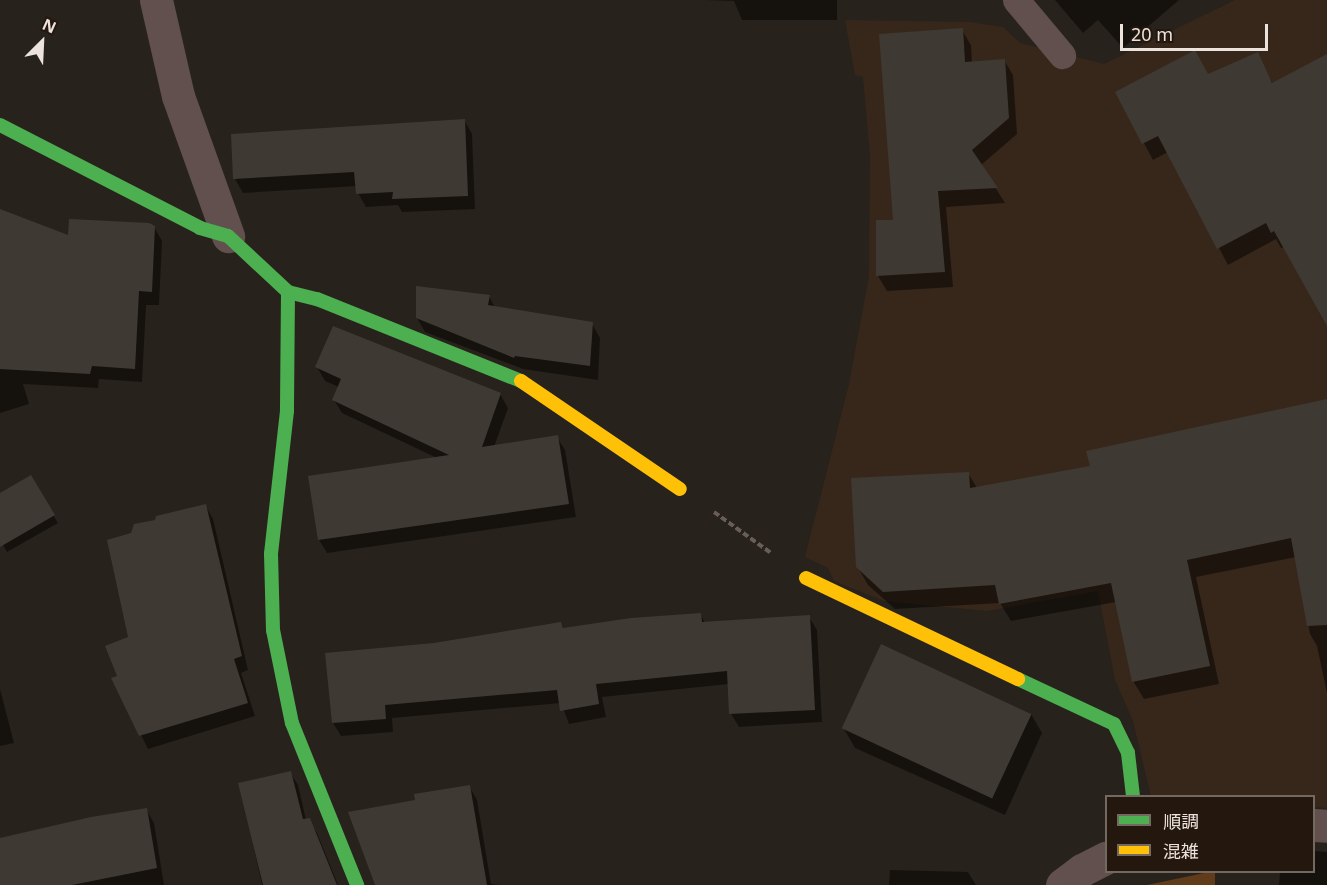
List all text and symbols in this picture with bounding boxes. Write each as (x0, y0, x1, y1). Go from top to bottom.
north arrow (12, 12, 72, 72)
scale bar (1123, 12, 1272, 50)
text: N (39, 13, 60, 38)
text: 20 m (1131, 22, 1173, 46)
legend (1105, 795, 1315, 873)
text: 順調 (1163, 809, 1199, 833)
text: 混雑 (1163, 839, 1199, 863)

